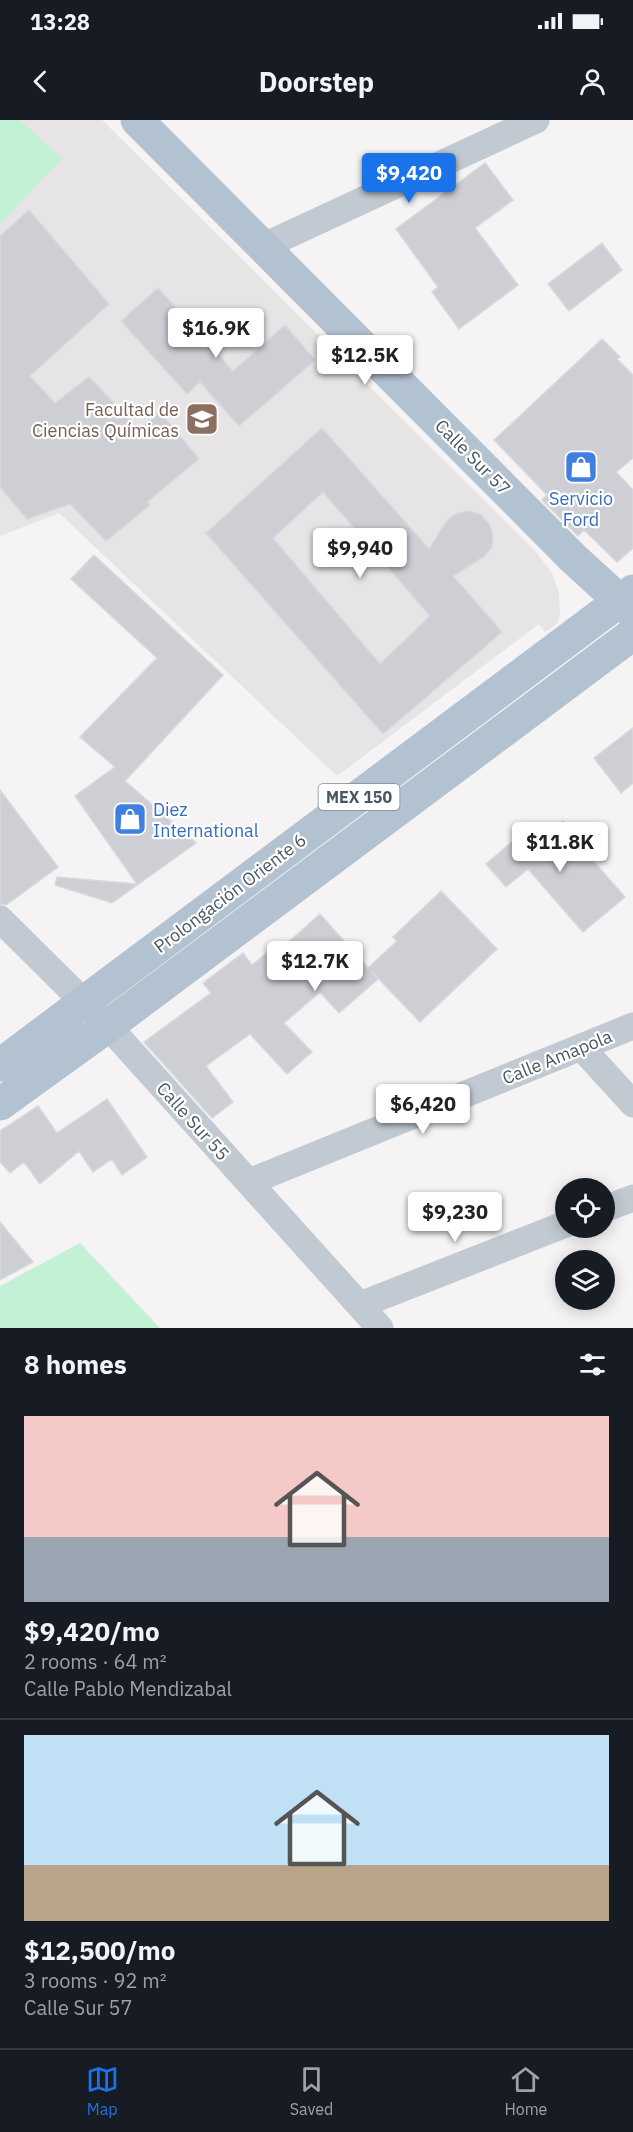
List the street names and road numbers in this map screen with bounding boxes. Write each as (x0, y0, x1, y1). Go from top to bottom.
street label: Calle Sur 57 (430, 414, 516, 500)
road number: MEX 150 (318, 784, 400, 810)
street label: Prolongación Oriente 6 (149, 828, 311, 958)
street label: Calle Amapola (499, 1024, 616, 1089)
street label: Calle Sur 55 (152, 1077, 234, 1165)

